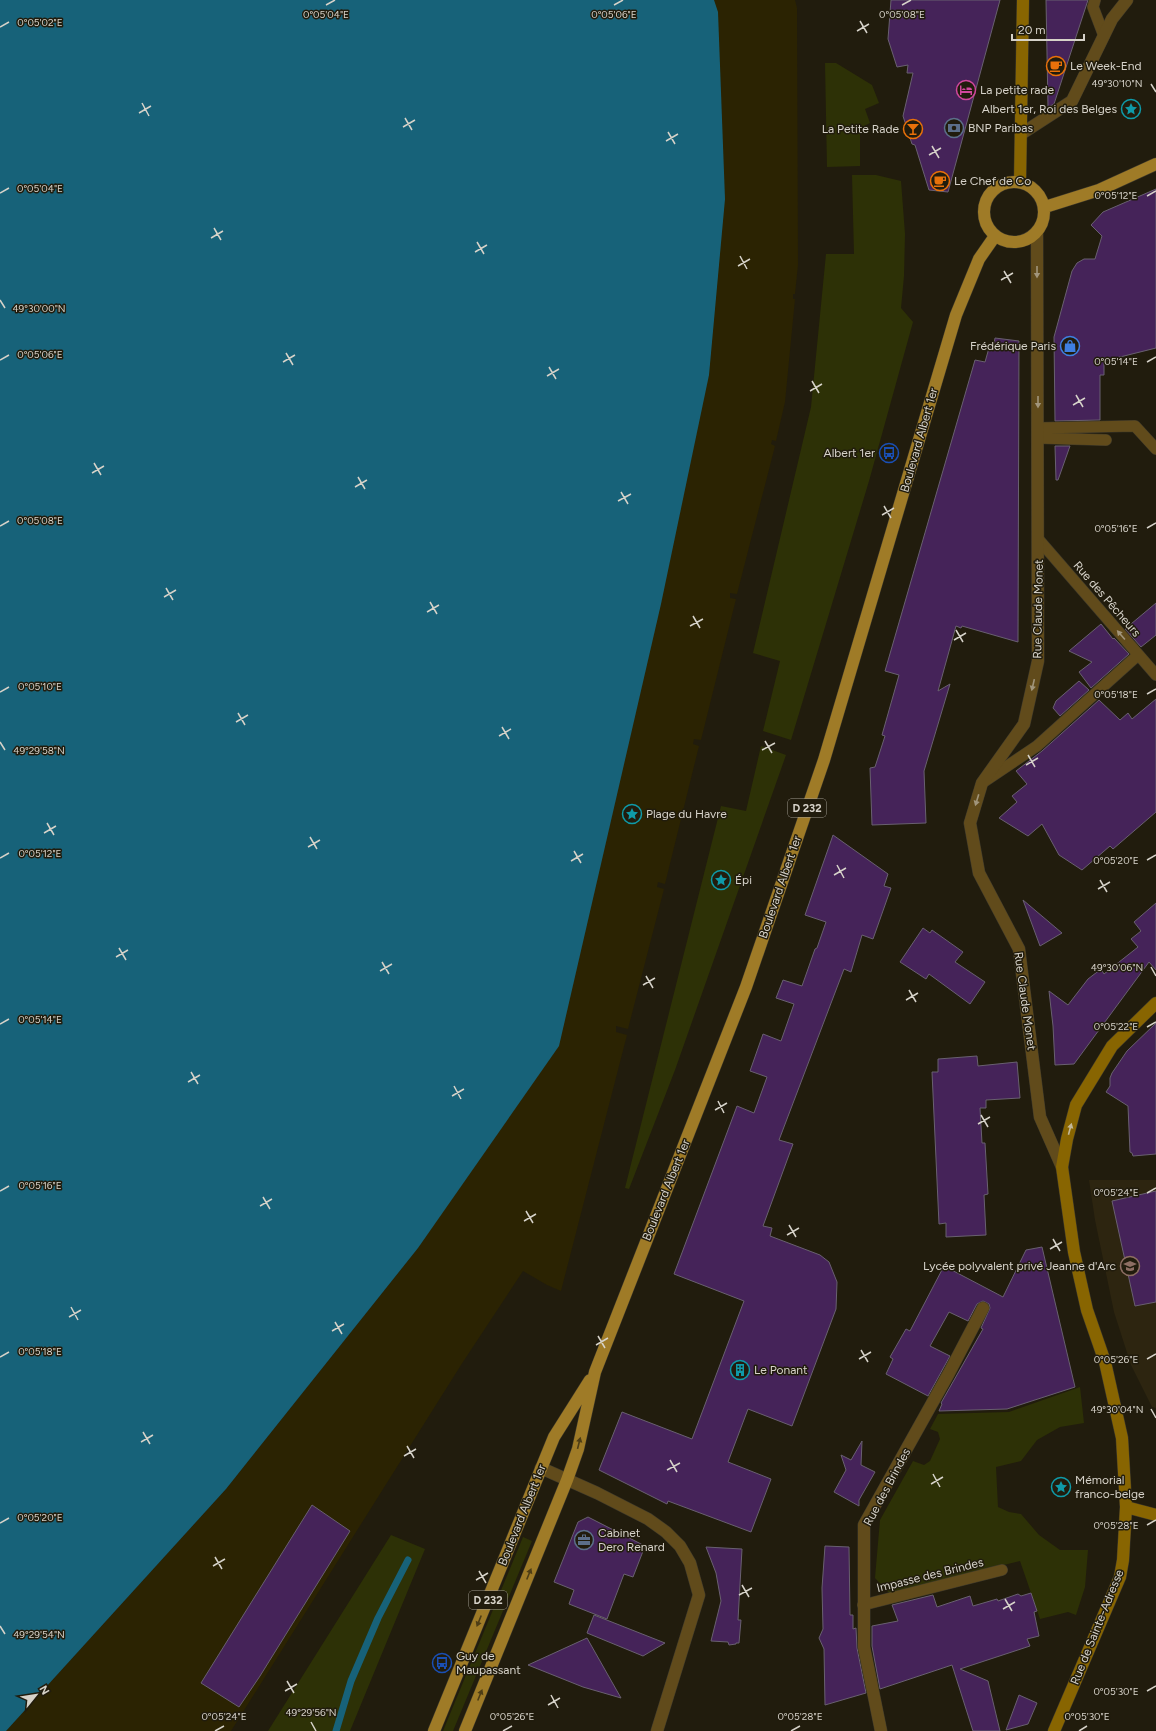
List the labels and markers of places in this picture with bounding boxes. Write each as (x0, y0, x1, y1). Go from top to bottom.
cafe icon: Le Week-End (1045, 55, 1067, 77)
place label: Le Week-End (1070, 59, 1142, 73)
hotel icon: La petite rade (955, 79, 977, 101)
place label: La petite rade (980, 83, 1055, 97)
place icon: Albert 1er, Roi des Belges (1120, 98, 1142, 120)
place label: Albert 1er, Roi des Belges (982, 102, 1117, 116)
bank icon: BNP Paribas (943, 117, 965, 139)
bar icon: La Petite Rade (902, 118, 924, 140)
place label: BNP Paribas (968, 121, 1033, 135)
place label: La Petite Rade (822, 122, 899, 136)
cafe icon: Le Chef de Co (929, 170, 951, 192)
place label: Le Chef de Co (954, 174, 1031, 188)
shop icon: Frédérique Paris (1059, 335, 1081, 357)
place label: Frédérique Paris (970, 339, 1056, 353)
bus stop icon: Albert 1er (878, 442, 900, 464)
place label: Albert 1er (824, 446, 875, 460)
place icon: Plage du Havre (621, 803, 643, 825)
place label: Plage du Havre (646, 807, 727, 821)
place icon: Épi (710, 869, 732, 891)
place label: Épi (735, 873, 752, 887)
school or university icon: Lycée polyvalent privé Jeanne d'Arc (1119, 1255, 1141, 1277)
place label: Lycée polyvalent privé Jeanne d'Arc (923, 1259, 1117, 1273)
building icon: Le Ponant (729, 1359, 751, 1381)
place label: Le Ponant (754, 1363, 808, 1377)
place label: Mémorial franco-belge (1075, 1473, 1145, 1501)
place icon: Mémorial franco-belge (1050, 1476, 1072, 1498)
place label: Cabinet Dero Renard (598, 1526, 665, 1554)
office icon: Cabinet Dero Renard (573, 1529, 595, 1551)
place label: Guy de Maupassant (456, 1649, 521, 1677)
bus stop icon: Guy de Maupassant (431, 1652, 453, 1674)

